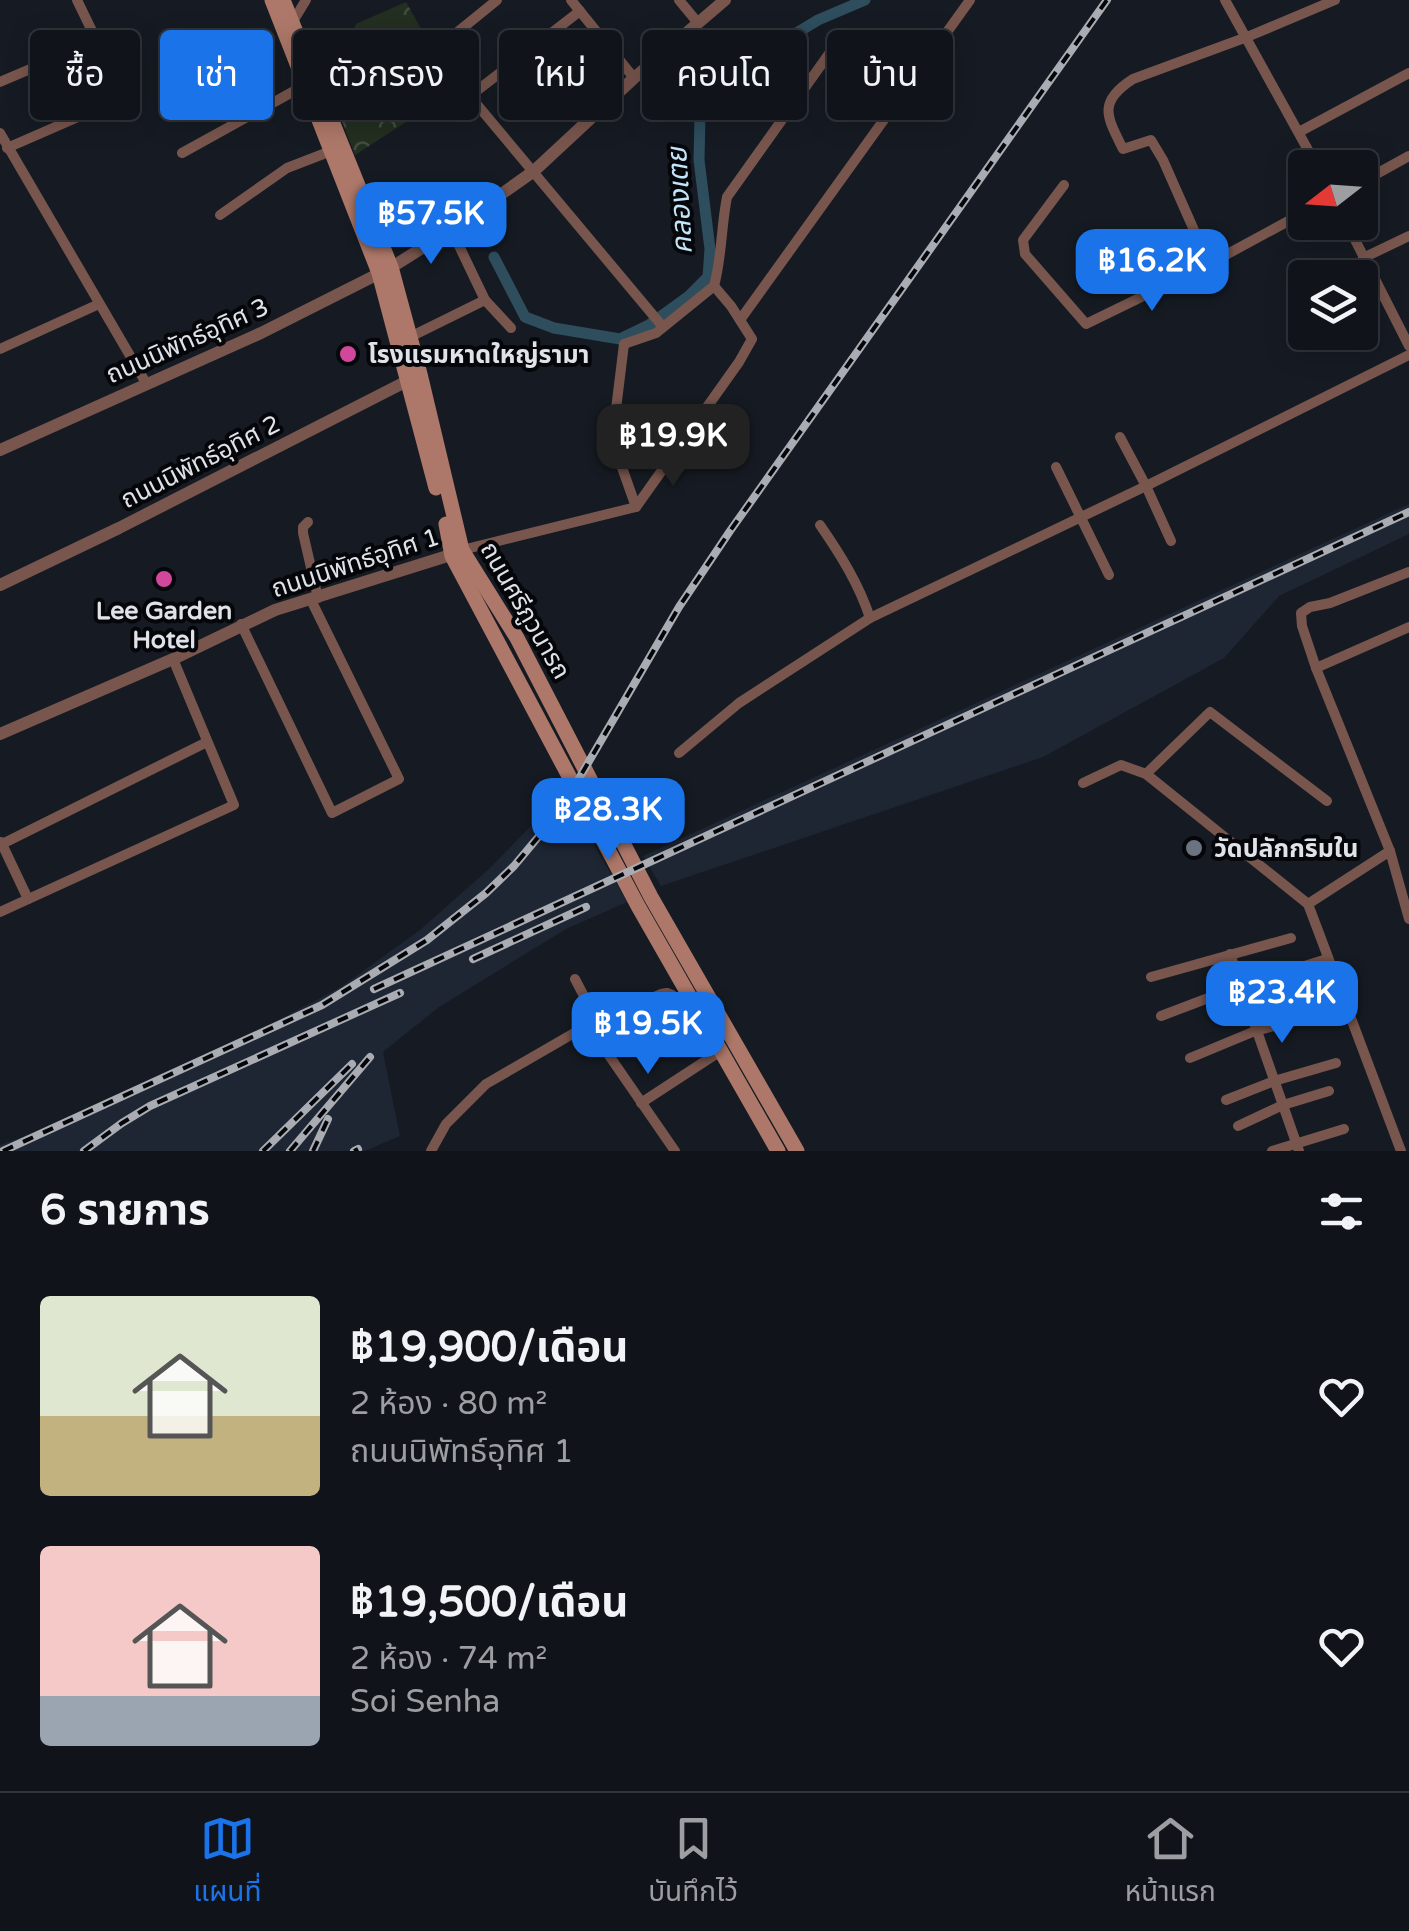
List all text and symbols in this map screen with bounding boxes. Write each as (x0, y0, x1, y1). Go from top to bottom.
chip: ซื้อ (30, 30, 140, 120)
chip: เช่า (160, 30, 273, 120)
chip: ตัวกรอง (293, 30, 479, 120)
chip: ใหม่ (499, 30, 622, 120)
chip: คอนโด (642, 30, 807, 120)
chip: บ้าน (827, 30, 953, 120)
water label: คลองเตย (660, 144, 700, 255)
north arrow (1288, 150, 1378, 240)
map controls (1288, 150, 1378, 350)
pin: ฿57.5K (350, 182, 512, 267)
text: ฿57.5K (377, 195, 485, 233)
pin: ฿16.2K (1071, 229, 1233, 314)
text: ฿16.2K (1098, 242, 1206, 280)
button: layers (1288, 260, 1378, 350)
street label: ถนนนิพัทธ์อุทิศ 3 (102, 292, 273, 390)
place label: โรงแรมหาดใหญ่รามา (368, 340, 589, 370)
marker: โรงแรมหาดใหญ่รามา (337, 343, 359, 365)
pin: ฿19.9K (592, 404, 754, 489)
street label: ถนนนิพัทธ์อุทิศ 2 (116, 409, 285, 515)
text: ฿19.9K (619, 417, 727, 455)
street label: ถนนนิพัทธ์อุทิศ 1 (268, 522, 443, 604)
street label: ถนนศรีภูวนารถ (474, 536, 577, 685)
marker: Lee Garden Hotel (153, 568, 175, 590)
place label: Lee Garden Hotel (96, 596, 232, 655)
pin: ฿28.3K (527, 778, 689, 863)
text: ฿28.3K (554, 791, 662, 829)
place label: วัดปลักกริมใน (1214, 834, 1358, 864)
marker: วัดปลักกริมใน (1183, 837, 1205, 859)
pin: ฿23.4K (1201, 961, 1363, 1046)
text: ฿23.4K (1228, 974, 1336, 1012)
pin: ฿19.5K (567, 992, 729, 1077)
text: ฿19.5K (594, 1005, 702, 1043)
icon: filters (1314, 1184, 1369, 1239)
text: 6 รายการ (40, 1185, 210, 1236)
text: ฿19,900/เดือน (350, 1322, 628, 1373)
icon: home (120, 1336, 240, 1456)
icon: heart (1314, 1369, 1369, 1424)
text: 2 ห้อง · 80 m² (350, 1385, 547, 1423)
text: ถนนนิพัทธ์อุทิศ 1 (350, 1433, 574, 1471)
text: ฿19,500/เดือน (350, 1577, 628, 1628)
icon: home (120, 1586, 240, 1706)
icon: heart (1314, 1619, 1369, 1674)
text: 2 ห้อง · 74 m² (350, 1640, 547, 1678)
text: Soi Senha (350, 1683, 500, 1721)
tab: แผนที่ (193, 1811, 262, 1914)
tab: บันทึกไว้ (648, 1811, 738, 1914)
tab: หน้าแรก (1125, 1811, 1216, 1914)

